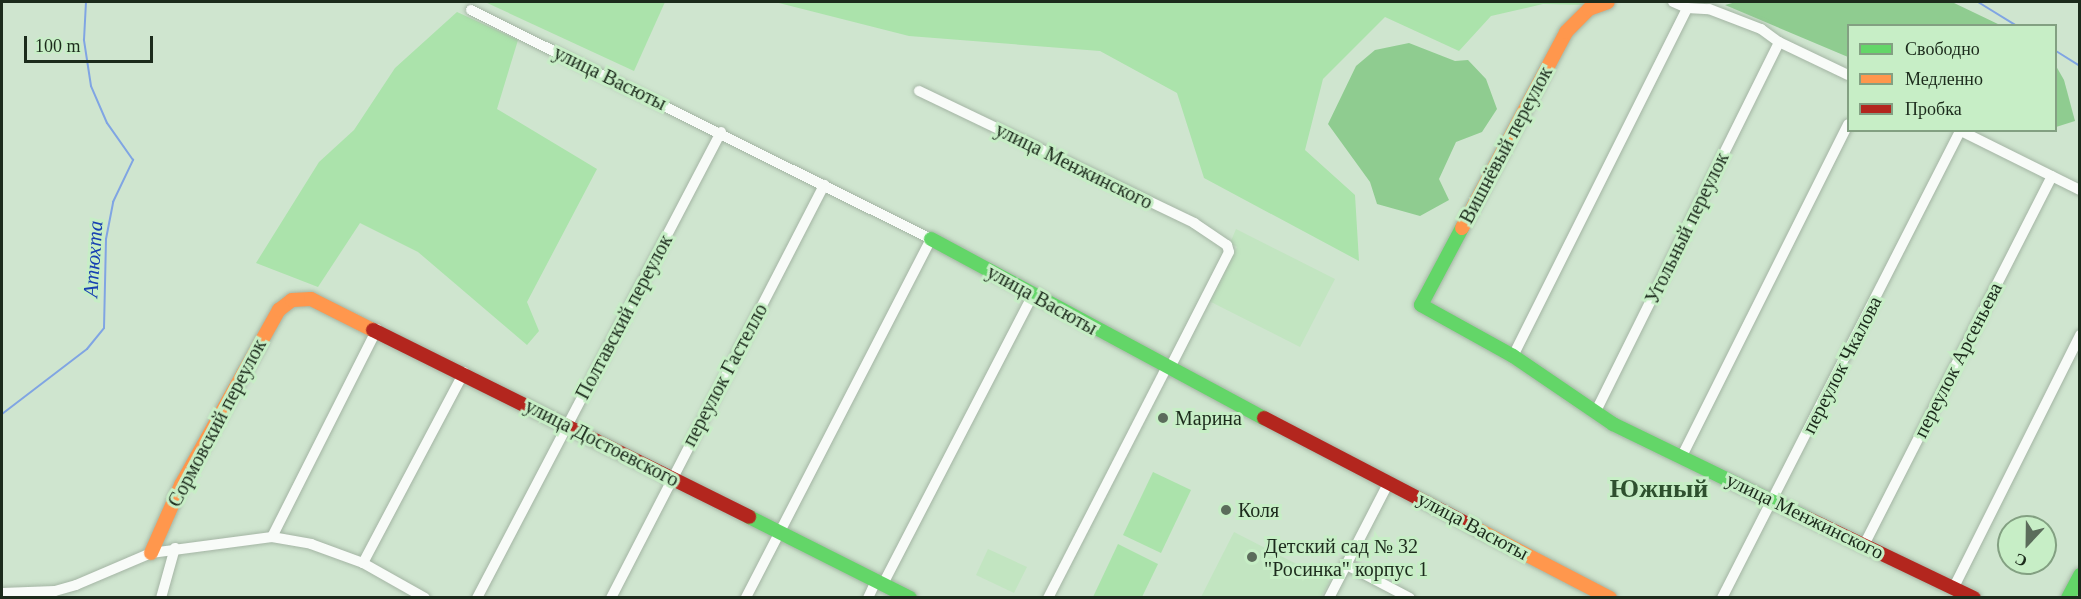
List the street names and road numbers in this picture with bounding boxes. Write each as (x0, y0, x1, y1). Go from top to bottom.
street label: улица Васюты (550, 40, 670, 116)
street label: Вишнёвый переулок (1454, 62, 1558, 228)
street label: улица Менжинского (991, 118, 1157, 214)
street label: Угольный переулок (1640, 148, 1734, 308)
street label: Полтавский переулок (570, 231, 678, 403)
street label: улица Васюты (983, 260, 1101, 340)
street label: переулок Арсеньева (1908, 278, 2008, 442)
street label: переулок Чкалова (1797, 292, 1887, 438)
street label: переулок Гастелло (677, 300, 773, 450)
street label: Сормовский переулок (163, 335, 271, 511)
street label: улица Достоевского (521, 394, 683, 492)
street label: улица Менжинского (1722, 468, 1888, 564)
street label: улица Васюты (1413, 487, 1533, 565)

